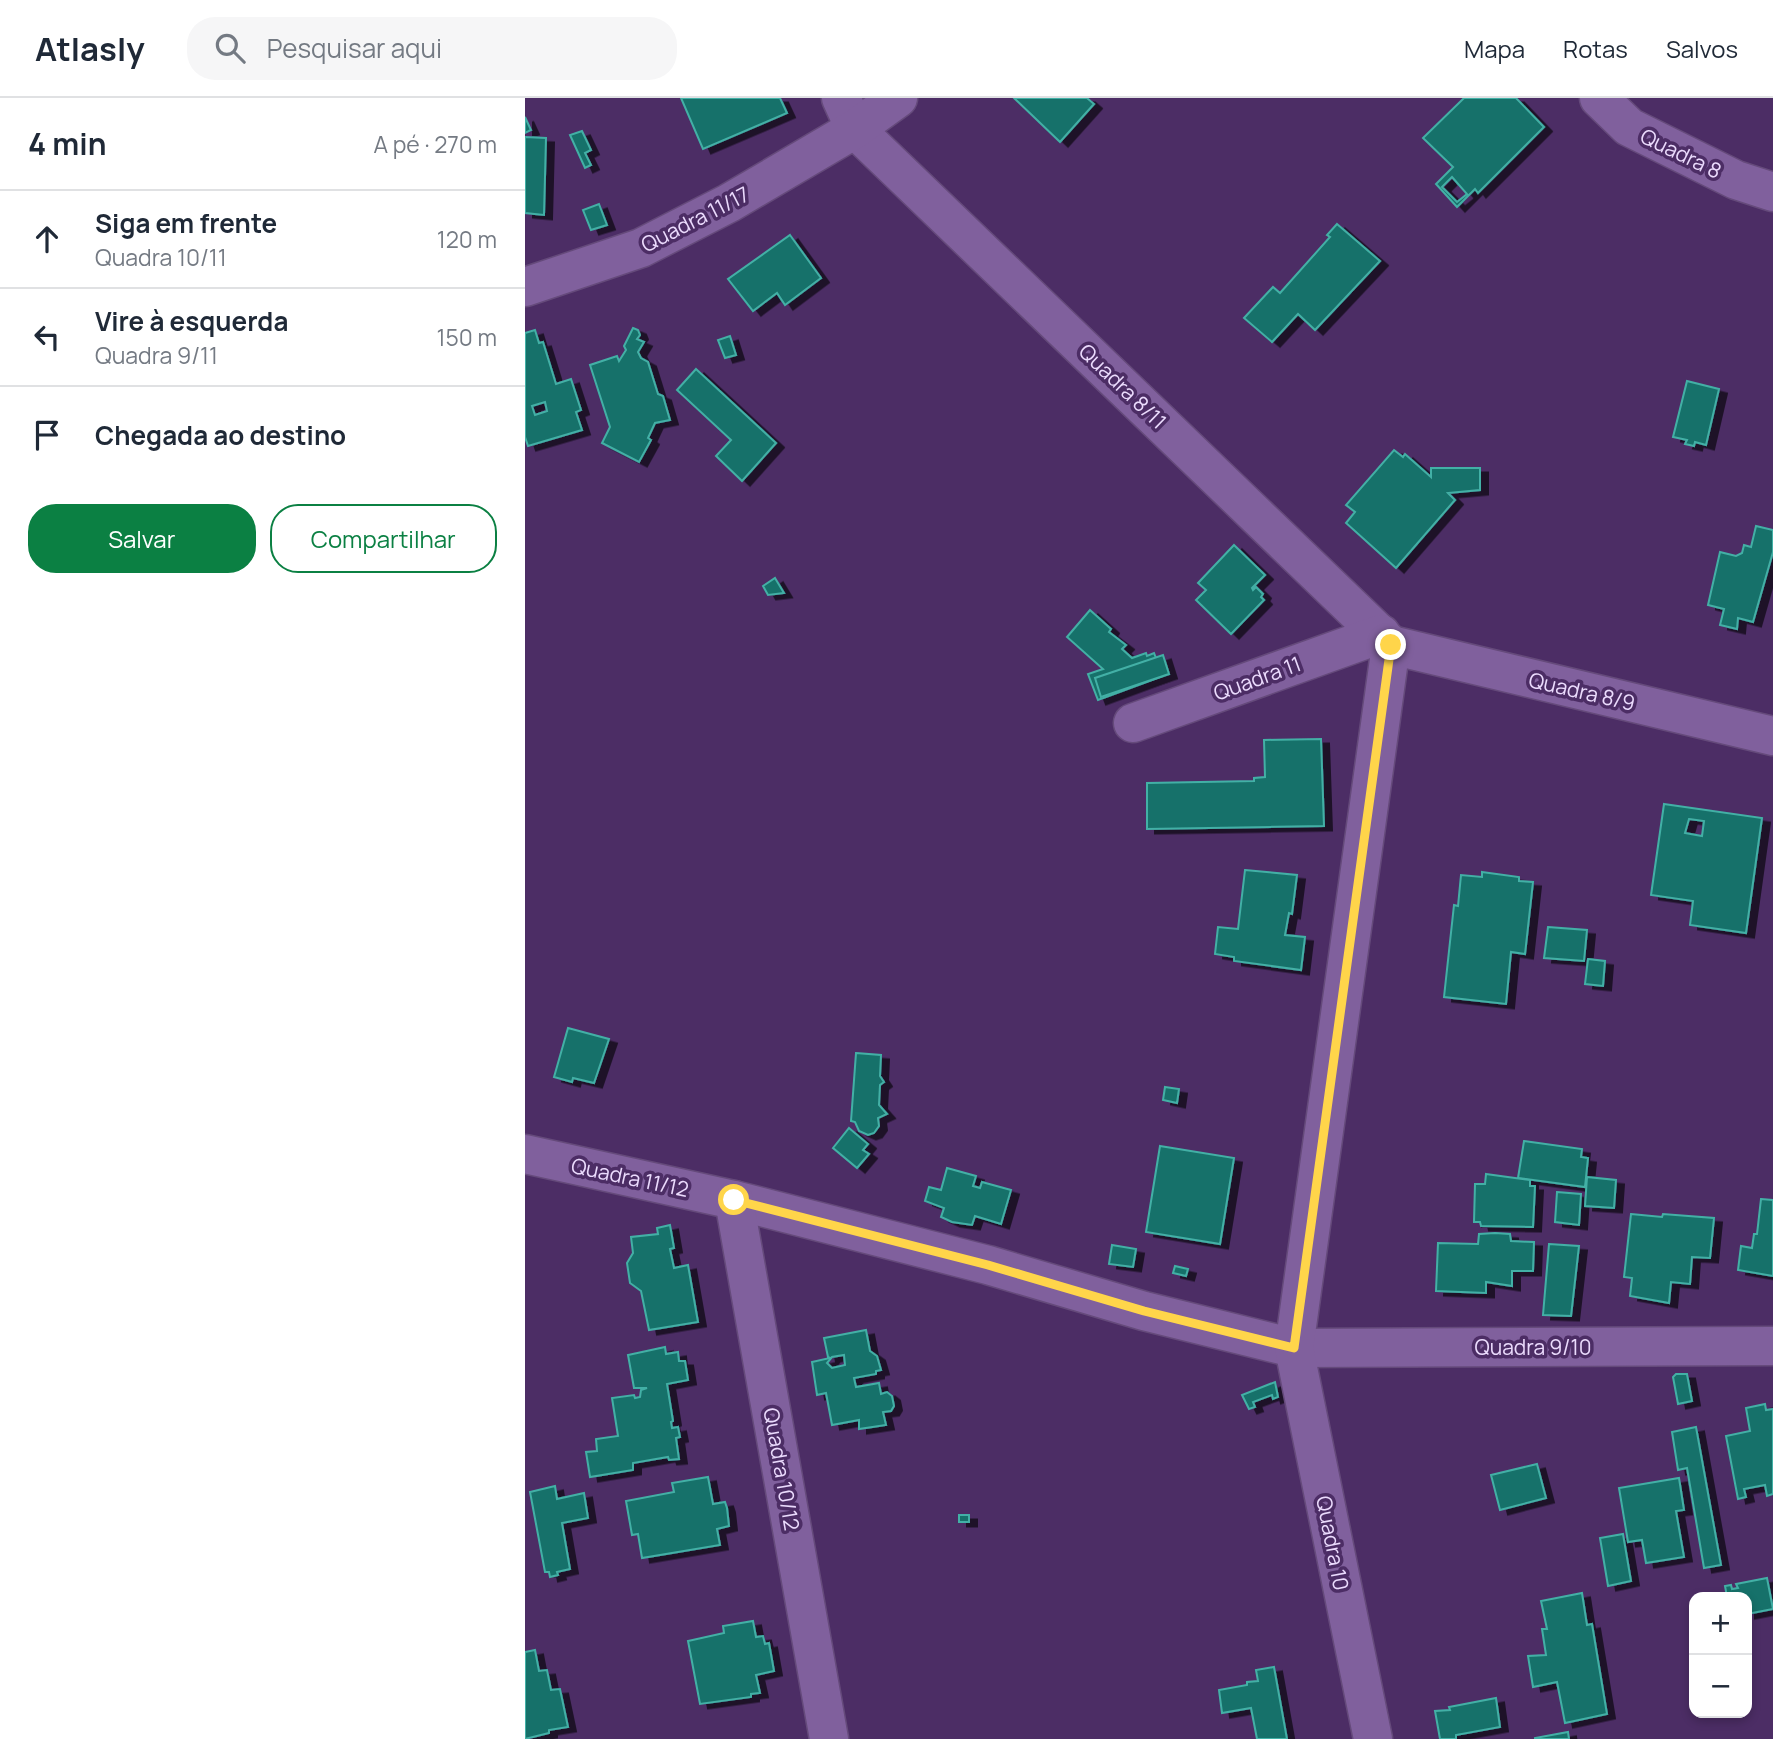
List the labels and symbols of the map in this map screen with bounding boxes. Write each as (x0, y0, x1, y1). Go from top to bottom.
street label: Quadra 8 (1636, 121, 1726, 185)
street label: Quadra 11/17 (636, 180, 754, 258)
street label: Quadra 8/11 (1073, 337, 1173, 435)
route end (1375, 629, 1406, 660)
street label: Quadra 11 (1209, 649, 1305, 707)
street label: Quadra 8/9 (1526, 665, 1638, 717)
street label: Quadra 11/12 (569, 1151, 691, 1203)
route start (718, 1184, 749, 1215)
street label: Quadra 9/10 (1475, 1333, 1591, 1361)
street label: Quadra 10/12 (757, 1405, 807, 1533)
street label: Quadra 10 (1310, 1493, 1356, 1593)

